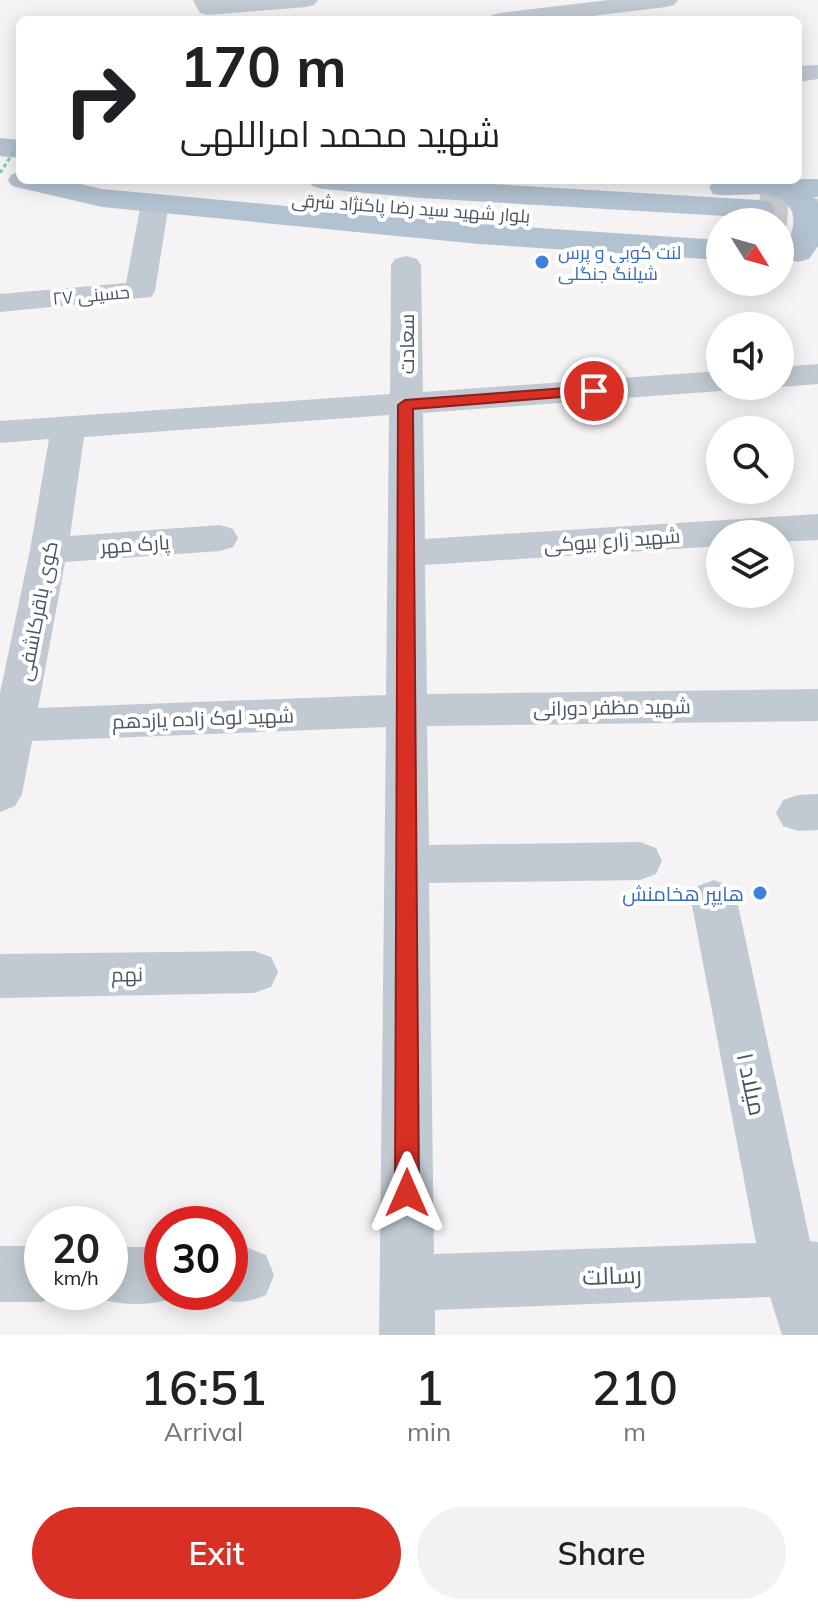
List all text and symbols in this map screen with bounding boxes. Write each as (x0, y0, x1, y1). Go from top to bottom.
text: 170 m (180, 31, 347, 101)
icon: right (48, 48, 152, 152)
text: شهید محمد امراللهی (180, 111, 500, 156)
street label: بلوار شهید سید رضا پاکنژاد شرقی (291, 188, 531, 229)
north arrow (706, 208, 794, 296)
map controls (706, 208, 794, 608)
place label: لنت کوبی و پرس شیلنگ‌ جنگلی (558, 241, 681, 285)
marker: لنت کوبی و پرس شیلنگ‌ جنگلی (533, 253, 551, 271)
street label: حسینی ۲۷ (51, 280, 131, 310)
button: sound (706, 312, 794, 400)
street label: سعادت (394, 314, 419, 374)
pin (560, 357, 628, 425)
icon: arrive (572, 369, 616, 413)
button: search (706, 416, 794, 504)
button: layers (706, 520, 794, 608)
street label: شهید زارع بیوکی (543, 523, 681, 559)
street label: پارک مهر (98, 529, 171, 560)
street label: کوی باقرکاشفی (11, 539, 64, 683)
street label: شهید مظفر دورانی (533, 693, 691, 722)
street label: شهید لوک زاده یازدهم (112, 702, 294, 736)
place label: هایپر هخامنش (622, 881, 744, 907)
marker: هایپر هخامنش (751, 884, 769, 902)
street label: نهم (111, 961, 143, 989)
street label: میلاد ۱ (731, 1050, 773, 1118)
position arrow (365, 1151, 449, 1235)
speed limit sign: 30 (144, 1206, 248, 1310)
text: 20 (52, 1223, 100, 1273)
street label: رسالت (582, 1259, 642, 1291)
text: km/h (53, 1265, 99, 1290)
text: 16:51 (140, 1357, 267, 1417)
text: 1 (415, 1357, 443, 1417)
text: 210 (591, 1357, 678, 1417)
text: Arrival (164, 1415, 243, 1448)
text: min (407, 1415, 451, 1448)
text: m (623, 1415, 646, 1448)
button: Exit (32, 1507, 401, 1599)
button: Share (417, 1507, 786, 1599)

